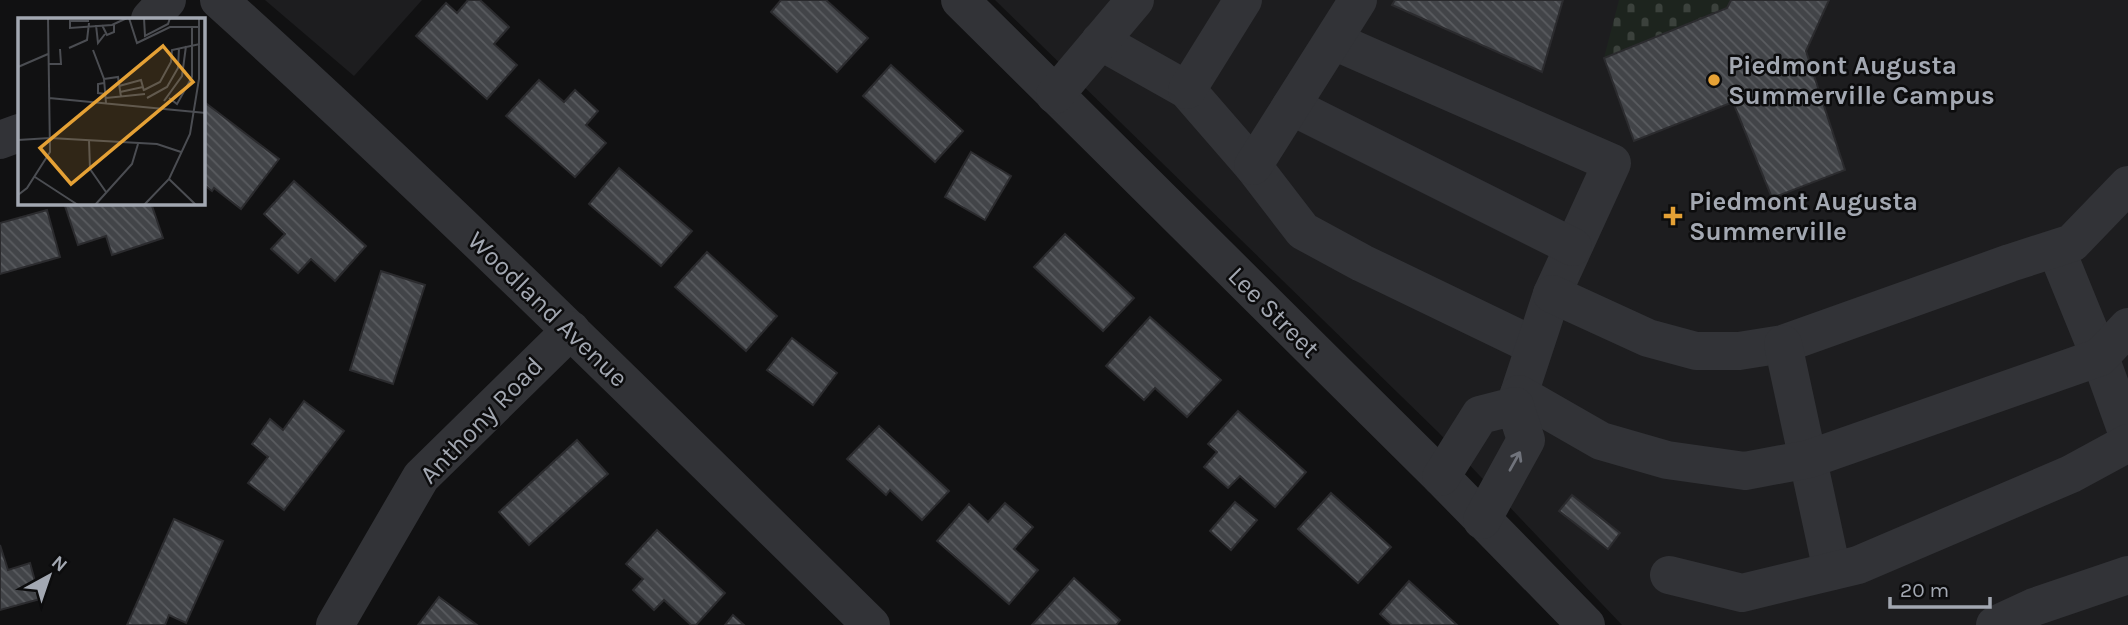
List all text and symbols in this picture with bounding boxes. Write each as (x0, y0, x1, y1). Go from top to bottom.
inset map (18, 18, 205, 205)
place label: Piedmont Augusta Summerville Campus (1728, 50, 1995, 111)
marker: Piedmont Augusta Summerville Campus (1706, 72, 1722, 88)
place label: Piedmont Augusta Summerville (1689, 186, 1918, 247)
marker: Piedmont Augusta Summerville (1663, 206, 1683, 226)
street label: Woodland Avenue (461, 225, 634, 394)
street label: Lee Street (1222, 260, 1326, 365)
street label: Anthony Road (413, 351, 550, 490)
one-way arrow (1508, 451, 1522, 471)
north arrow (14, 541, 84, 611)
text: N (47, 551, 72, 577)
scale bar (1890, 566, 1990, 610)
text: 20 m (1900, 578, 1949, 602)

